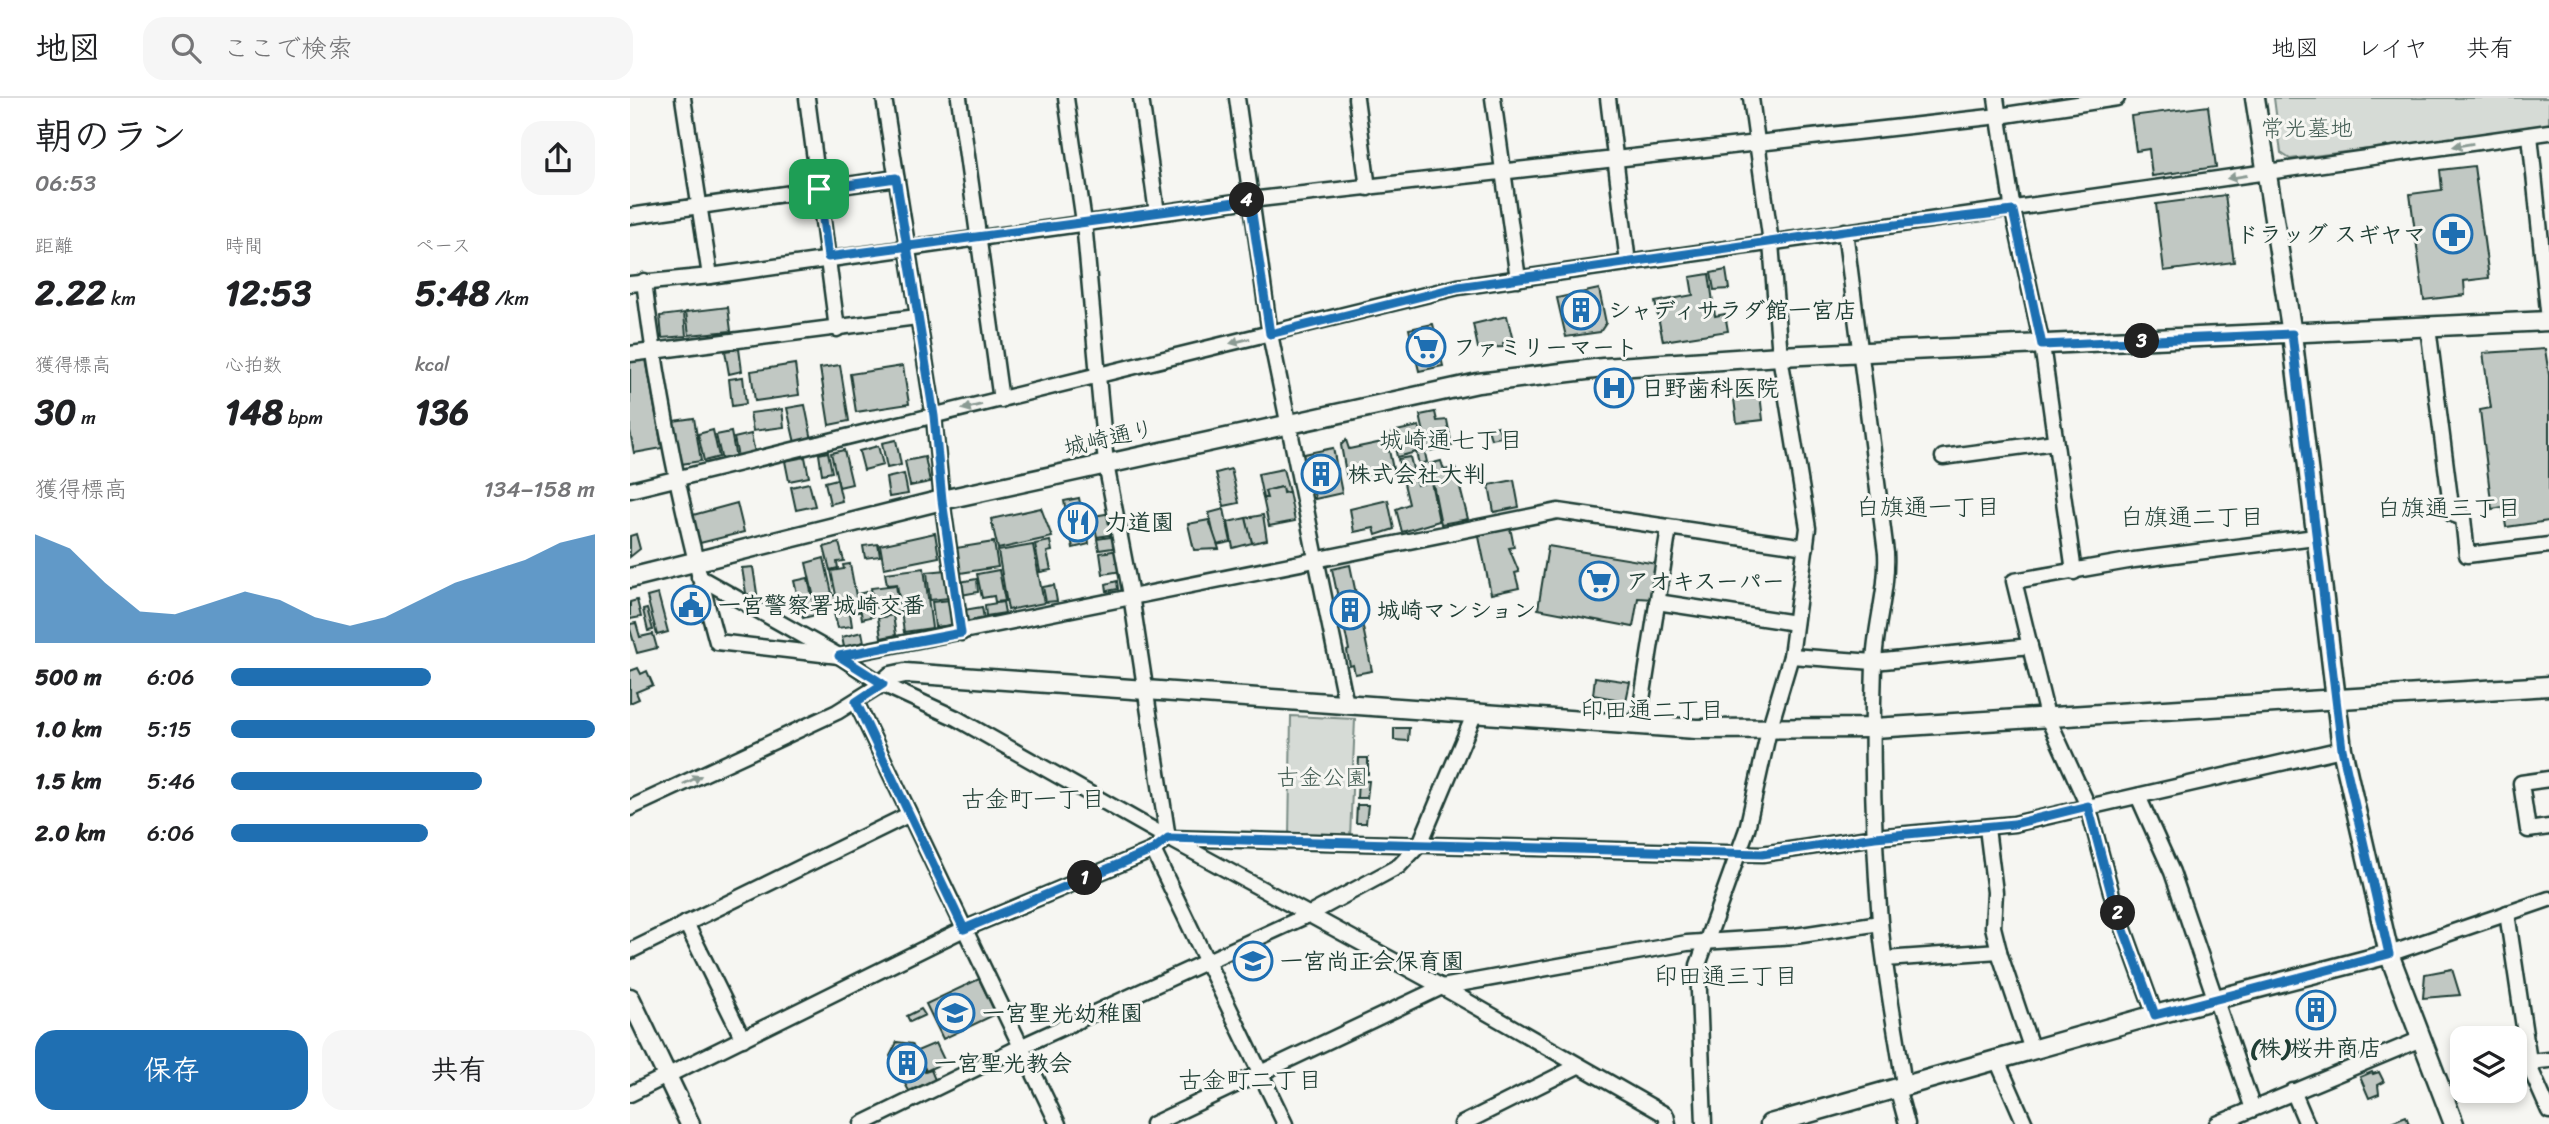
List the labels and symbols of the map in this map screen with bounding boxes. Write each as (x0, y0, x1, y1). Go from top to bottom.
park label: 常光墓地 (2261, 108, 2353, 149)
one-way arrow (2452, 140, 2474, 151)
pin (789, 159, 849, 219)
one-way arrow (2226, 172, 2248, 183)
pin: 4 (1230, 182, 1264, 217)
pharmacy icon: ドラッグ スギヤマ (2432, 213, 2474, 255)
place label: ドラッグ スギヤマ (2236, 214, 2426, 255)
building icon: シャディサラダ館一宮店 (1560, 289, 1602, 331)
place label: シャディサラダ館一宮店 (1608, 290, 1857, 331)
pin: 3 (2124, 324, 2160, 358)
supermarket icon: ファミリーマート (1405, 326, 1447, 368)
place label: ファミリーマート (1453, 327, 1638, 368)
one-way arrow (1229, 336, 1251, 347)
hospital icon: 日野歯科医院 (1593, 367, 1635, 409)
place label: 日野歯科医院 (1641, 368, 1779, 409)
one-way arrow (961, 402, 983, 413)
street label: 城崎通り (1060, 408, 1158, 468)
district label: 城崎通七丁目 (1379, 419, 1523, 461)
building icon: 株式会社大判 (1300, 453, 1342, 495)
place label: 株式会社大判 (1348, 454, 1486, 495)
district label: 白旗通一丁目 (1856, 486, 2000, 528)
district label: 白旗通三丁目 (2377, 487, 2521, 529)
district label: 白旗通二丁目 (2120, 496, 2264, 538)
restaurant icon: 力道園 (1057, 501, 1099, 543)
place label: 力道園 (1105, 502, 1174, 543)
supermarket icon: アオキスーパー (1578, 560, 1620, 602)
place label: アオキスーパー (1626, 561, 1785, 602)
public building icon: 一宮警察署城崎交番 (670, 584, 712, 626)
place label: 一宮警察署城崎交番 (718, 585, 925, 626)
building icon: 城崎マンション (1329, 589, 1371, 631)
place label: 城崎マンション (1377, 590, 1536, 631)
district label: 印田通二丁目 (1580, 689, 1724, 731)
park label: 古金公園 (1276, 757, 1368, 798)
one-way arrow (682, 774, 702, 785)
district label: 古金町一丁目 (961, 778, 1105, 820)
pin: 1 (1068, 860, 1102, 896)
pin: 2 (2100, 896, 2136, 930)
school or university icon: 一宮尚正会保育園 (1232, 940, 1274, 982)
place label: 一宮尚正会保育園 (1280, 941, 1464, 982)
district label: 印田通三丁目 (1654, 955, 1798, 997)
building icon: (株)桜井商店 (2295, 989, 2337, 1031)
school or university icon: 一宮聖光幼稚園 (934, 992, 976, 1034)
place label: 一宮聖光幼稚園 (982, 993, 1143, 1034)
place label: (株)桜井商店 (2250, 1028, 2382, 1069)
building icon: 一宮聖光教会 (886, 1042, 928, 1084)
place label: 一宮聖光教会 (934, 1043, 1072, 1084)
district label: 古金町二丁目 (1178, 1059, 1322, 1101)

